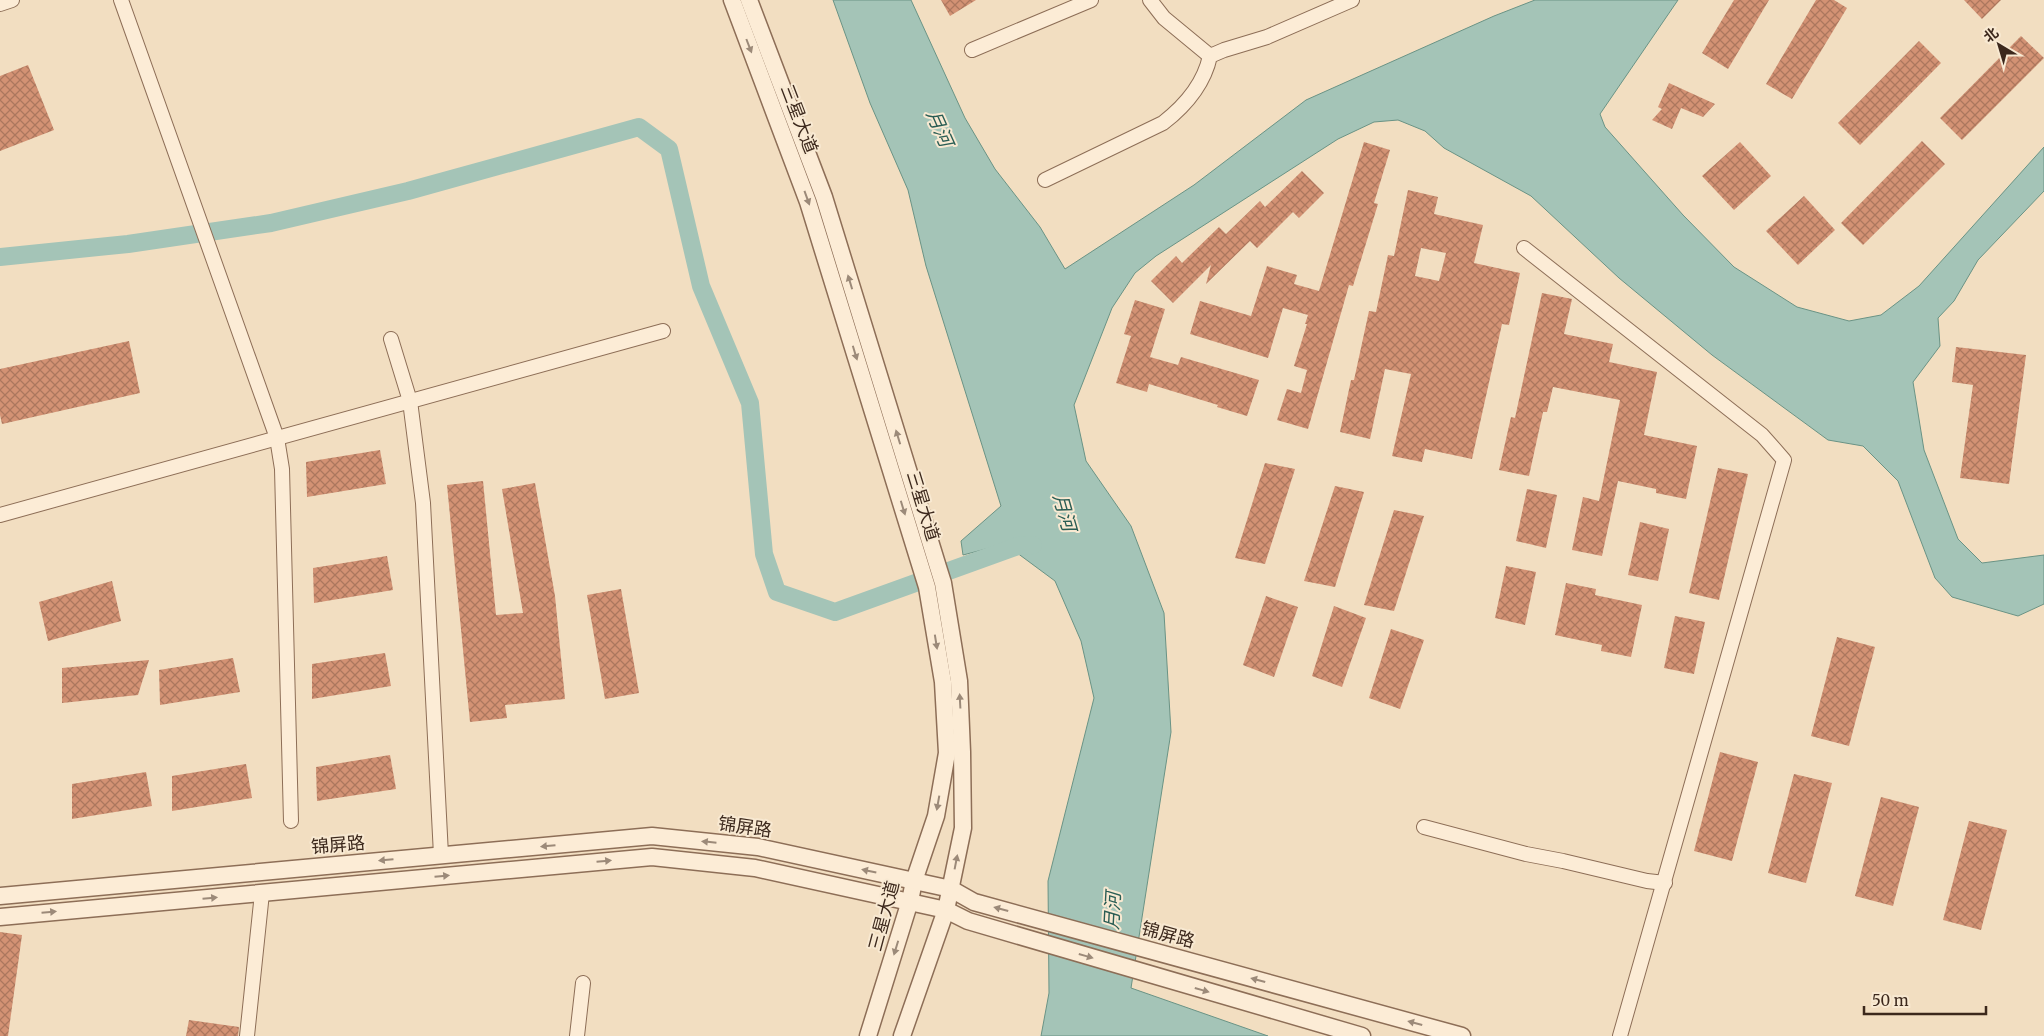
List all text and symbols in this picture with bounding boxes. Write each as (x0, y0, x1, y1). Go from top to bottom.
north arrow (1974, 20, 2024, 70)
text: 北 (1980, 23, 2002, 46)
one-way arrow (746, 38, 753, 53)
street label: 三星大道 (776, 81, 823, 157)
water label: 月河 (921, 106, 960, 154)
one-way arrow (804, 190, 811, 205)
one-way arrow (845, 274, 853, 289)
one-way arrow (852, 345, 859, 360)
one-way arrow (893, 430, 901, 445)
street label: 三星大道 (902, 468, 945, 544)
water label: 月河 (1048, 490, 1083, 537)
one-way arrow (899, 501, 907, 516)
one-way arrow (933, 634, 941, 650)
one-way arrow (955, 692, 963, 708)
one-way arrow (933, 795, 941, 811)
street label: 锦屏路 (717, 811, 773, 842)
street label: 锦屏路 (310, 831, 366, 858)
one-way arrow (701, 838, 717, 846)
one-way arrow (539, 842, 555, 850)
one-way arrow (952, 855, 960, 870)
one-way arrow (377, 857, 393, 865)
one-way arrow (596, 857, 612, 865)
one-way arrow (861, 867, 877, 875)
one-way arrow (434, 872, 450, 880)
street label: 三星大道 (863, 878, 904, 954)
water label: 月河 (1099, 887, 1125, 931)
one-way arrow (203, 893, 219, 901)
one-way arrow (994, 905, 1009, 913)
one-way arrow (41, 908, 57, 916)
street label: 锦屏路 (1139, 916, 1197, 953)
one-way arrow (892, 941, 900, 956)
one-way arrow (1079, 953, 1094, 961)
one-way arrow (1251, 976, 1266, 984)
scale bar (1864, 984, 1986, 1016)
one-way arrow (1194, 986, 1209, 994)
text: 50 m (1872, 991, 1909, 1010)
one-way arrow (1408, 1019, 1423, 1027)

